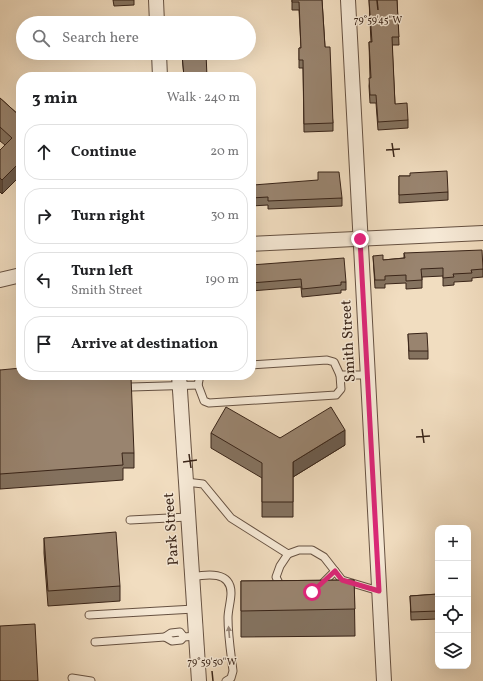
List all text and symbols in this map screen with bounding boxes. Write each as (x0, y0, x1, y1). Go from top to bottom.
text: 79°59'45"W (354, 13, 402, 27)
search box (16, 16, 256, 60)
icon: search (30, 27, 52, 49)
text: Search here (62, 28, 139, 49)
text: 3 min (32, 87, 78, 110)
text: Walk · 240 m (167, 89, 240, 107)
icon: ahead (33, 141, 55, 163)
text: Continue (71, 142, 136, 163)
text: 20 m (210, 143, 239, 161)
icon: right (33, 205, 55, 227)
text: Turn right (71, 206, 145, 227)
text: 30 m (211, 207, 239, 225)
route end (351, 230, 369, 248)
text: Turn left (71, 261, 133, 282)
icon: left (33, 269, 55, 291)
text: 190 m (205, 271, 239, 289)
text: Smith Street (71, 282, 143, 300)
street label: Smith Street (336, 299, 362, 383)
icon: arrive (33, 333, 55, 355)
text: Arrive at destination (71, 334, 218, 355)
street label: Park Street (159, 492, 185, 566)
map controls (435, 525, 471, 669)
button: + (435, 525, 471, 561)
button: − (435, 561, 471, 597)
route start (303, 583, 321, 601)
button: locate (435, 597, 471, 633)
one-way arrow (226, 626, 233, 638)
button: layers (435, 633, 471, 669)
text: 79°59'50"W (187, 655, 237, 669)

